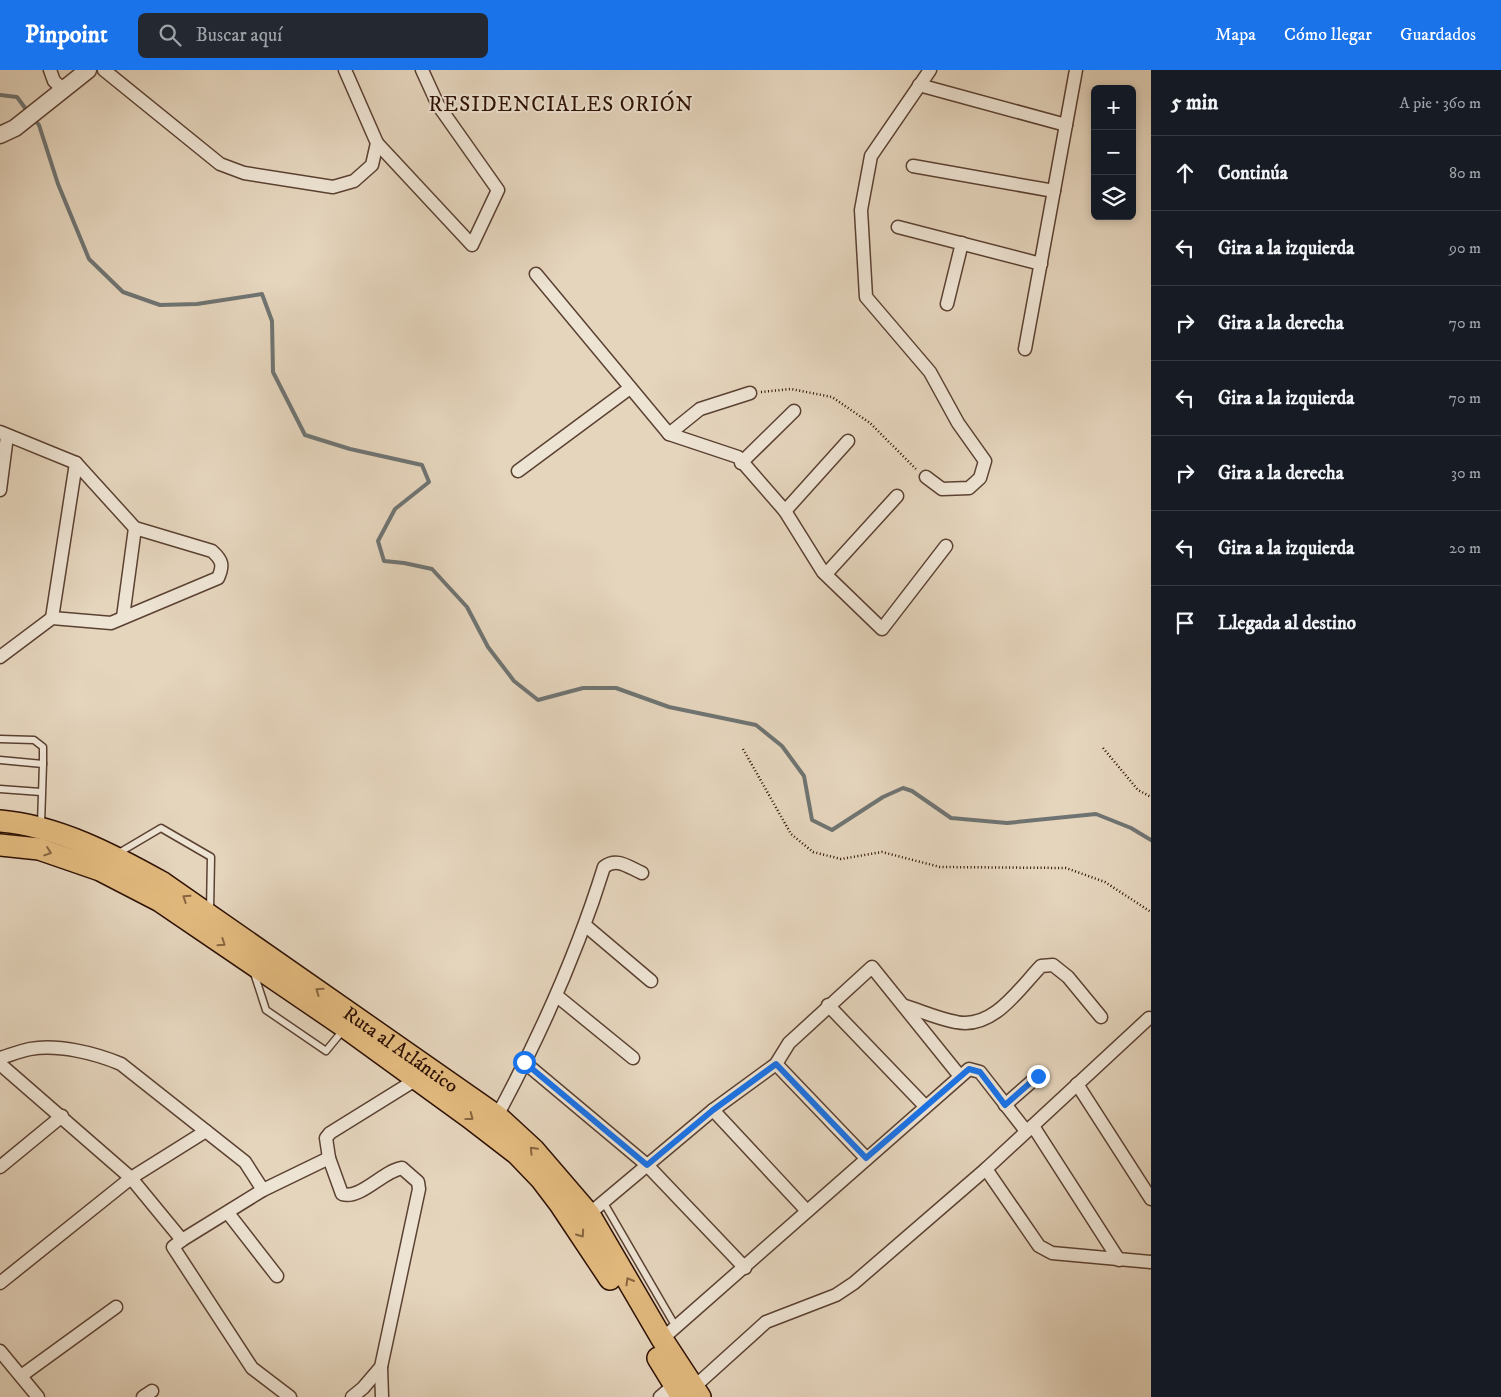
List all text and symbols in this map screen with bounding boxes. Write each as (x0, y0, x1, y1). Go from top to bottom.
search box (138, 13, 488, 58)
text: Pinpoint (25, 20, 108, 50)
icon: search (156, 21, 184, 49)
text: Buscar aquí (196, 24, 282, 47)
text: Mapa (1215, 24, 1256, 46)
text: Cómo llegar (1284, 24, 1372, 46)
text: Guardados (1400, 24, 1476, 46)
map controls (1091, 85, 1136, 220)
button: + (1091, 85, 1136, 130)
district label: RESIDENCIALES ORIÓN (428, 90, 694, 118)
text: 5 min (1171, 90, 1218, 116)
text: A pie · 360 m (1400, 93, 1481, 113)
button: − (1091, 130, 1136, 175)
icon: ahead (1171, 159, 1199, 187)
text: Continúa (1218, 162, 1288, 185)
text: 80 m (1449, 163, 1481, 183)
button: layers (1091, 175, 1136, 220)
icon: left (1171, 234, 1199, 262)
text: Gira a la izquierda (1218, 237, 1354, 260)
text: 90 m (1449, 238, 1481, 258)
icon: right (1171, 309, 1199, 337)
text: Gira a la derecha (1218, 312, 1344, 335)
text: 70 m (1449, 313, 1481, 333)
icon: left (1171, 384, 1199, 412)
text: Gira a la izquierda (1218, 387, 1354, 410)
text: 70 m (1449, 388, 1481, 408)
icon: right (1171, 459, 1199, 487)
text: Gira a la derecha (1218, 462, 1344, 485)
text: 30 m (1451, 463, 1481, 483)
icon: left (1171, 534, 1199, 562)
text: Gira a la izquierda (1218, 537, 1354, 560)
text: 20 m (1449, 538, 1481, 558)
icon: arrive (1171, 609, 1199, 637)
text: Llegada al destino (1218, 612, 1356, 635)
one-way arrow (43, 846, 52, 856)
one-way arrow (182, 895, 191, 904)
one-way arrow (217, 937, 226, 946)
one-way arrow (315, 988, 325, 997)
street label: Ruta al Atlántico (338, 1001, 463, 1099)
route start (513, 1051, 536, 1074)
route end (1027, 1065, 1050, 1088)
one-way arrow (464, 1112, 473, 1121)
one-way arrow (530, 1147, 539, 1156)
one-way arrow (575, 1228, 584, 1238)
one-way arrow (625, 1277, 635, 1286)

